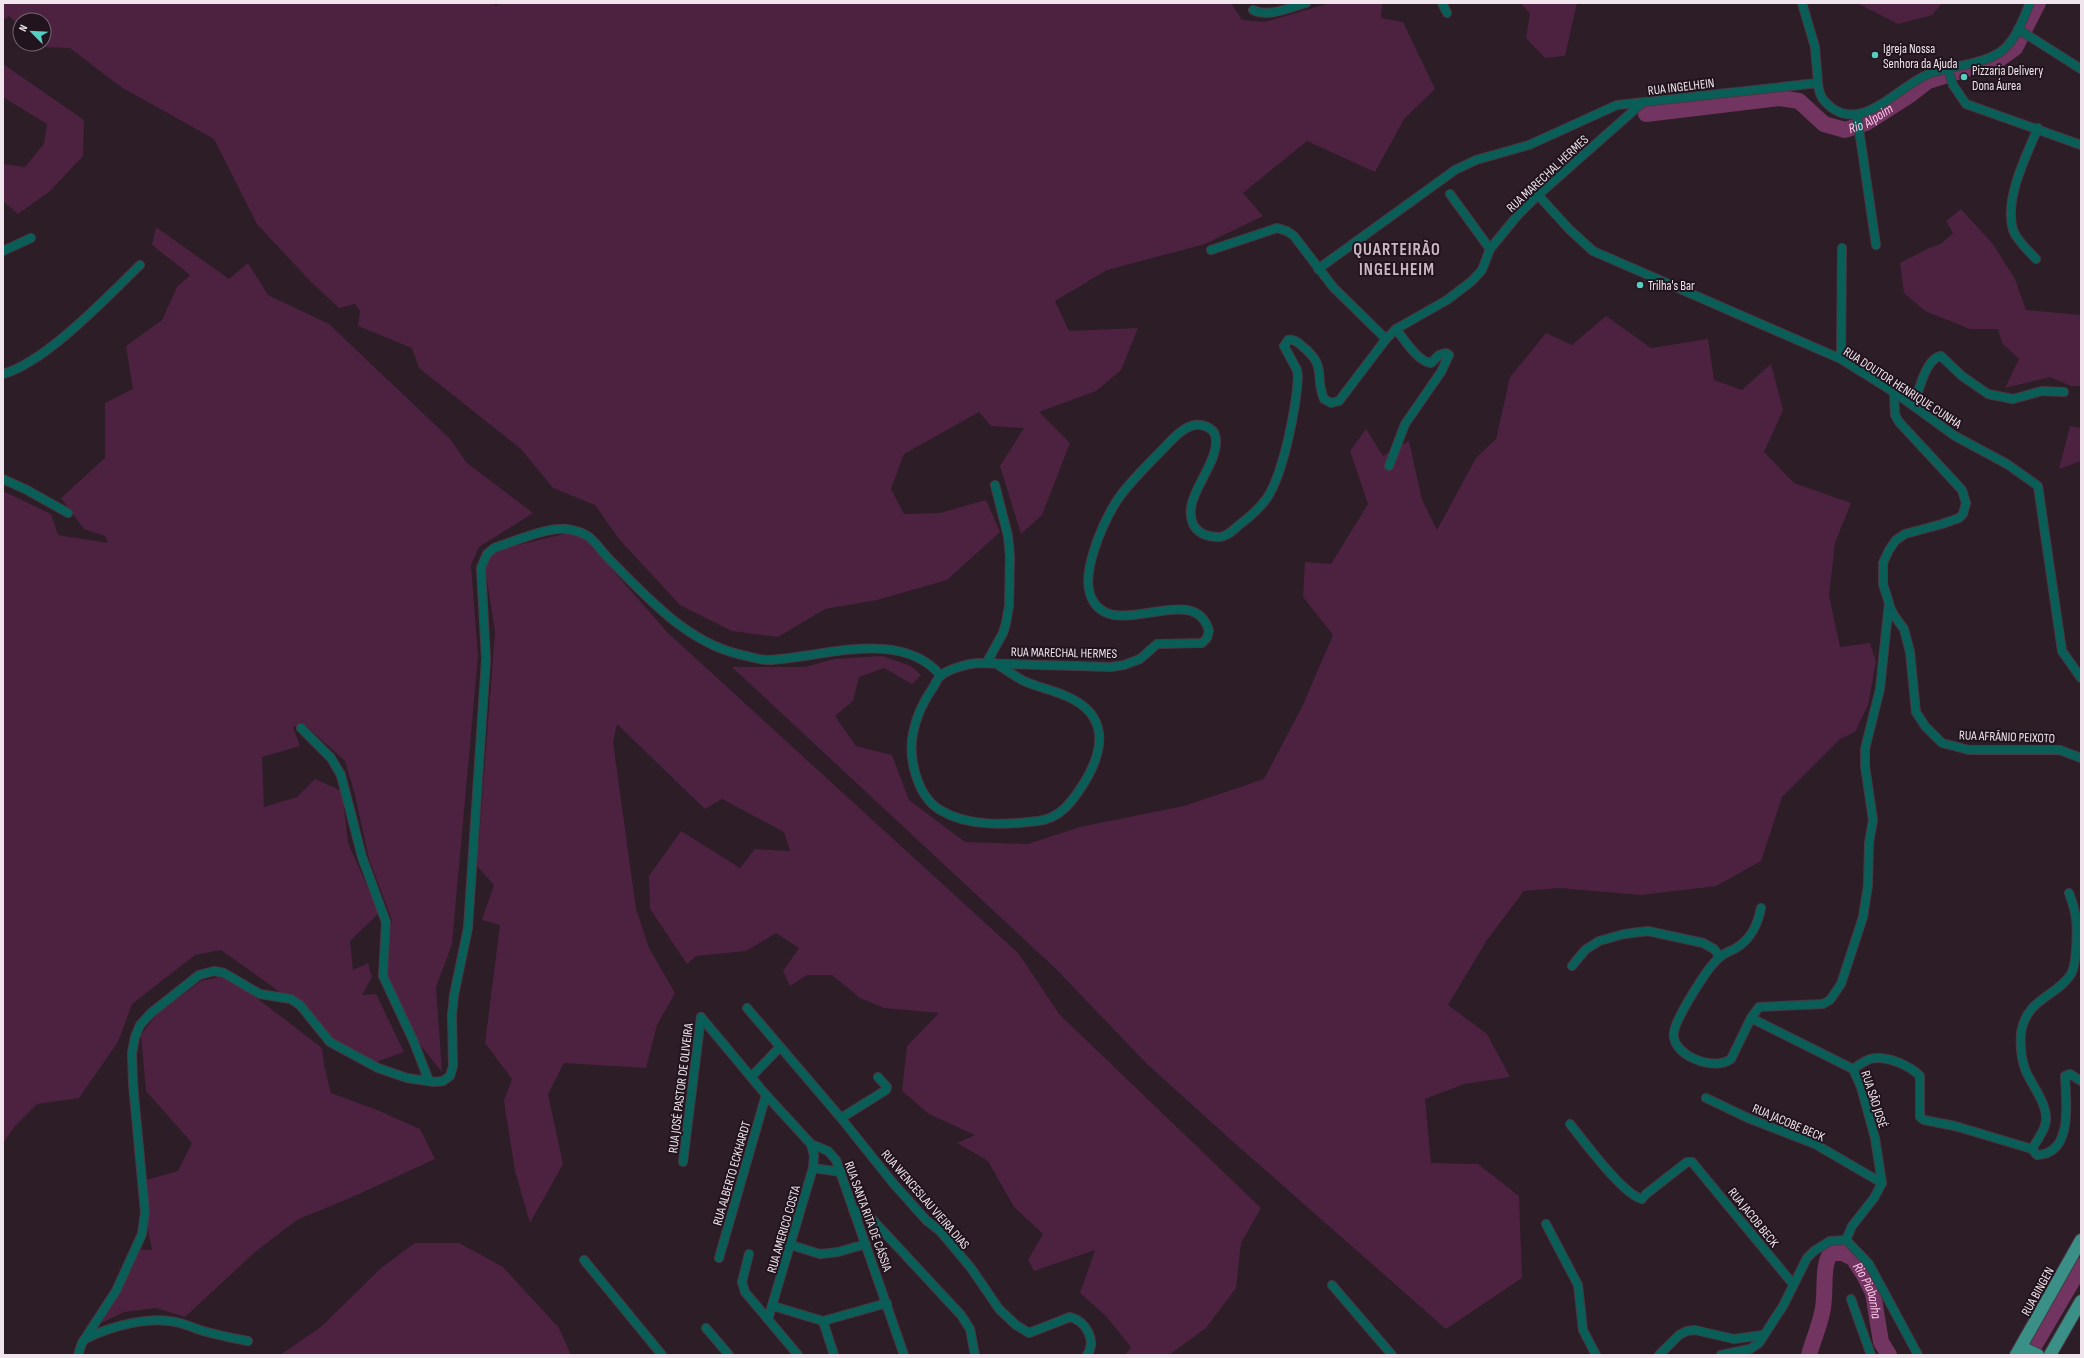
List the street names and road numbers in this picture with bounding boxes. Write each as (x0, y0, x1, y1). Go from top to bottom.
street label: RUA INGELHEIN (1647, 75, 1715, 99)
street label: RUA MARECHAL HERMES (1503, 131, 1592, 216)
street label: RUA DOUTOR HENRIQUE CUNHA (1840, 344, 1965, 432)
street label: RUA MARECHAL HERMES (1011, 644, 1118, 662)
street label: RUA AFRÂNIO PEIXOTO (1959, 727, 2055, 747)
street label: RUA JOSÉ PASTOR DE OLIVEIRA (665, 1022, 697, 1154)
street label: RUA SÂO JOSÉ (1857, 1069, 1891, 1130)
street label: RUA JACOBE BECK (1750, 1100, 1827, 1145)
street label: RUA ALBERTO ECKHARDT (709, 1119, 754, 1227)
street label: RUA WENCESLAU VIEIRA DIAS (878, 1147, 973, 1253)
street label: RUA SANTA RITA DE CÁSSIA (841, 1159, 896, 1274)
street label: RUA AMERICO COSTA (764, 1183, 804, 1275)
street label: RUA JACOB BECK (1724, 1185, 1782, 1251)
street label: RUA BINGEN (2018, 1264, 2058, 1319)

